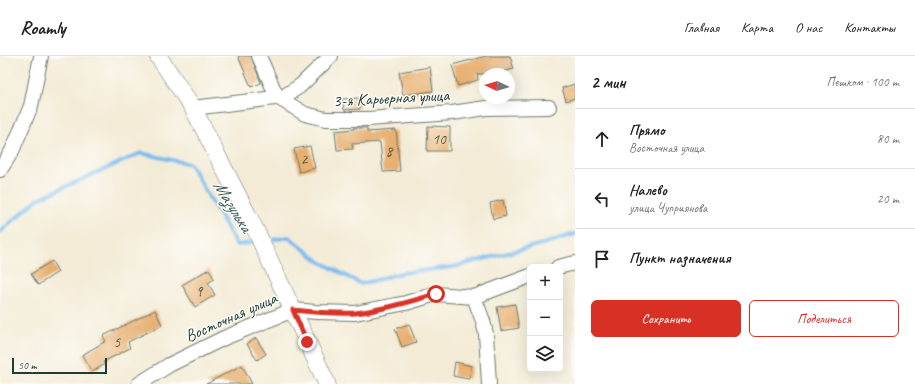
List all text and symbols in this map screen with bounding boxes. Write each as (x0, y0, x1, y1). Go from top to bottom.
text: Roamly (20, 16, 66, 40)
text: Главная (684, 19, 719, 36)
text: Карта (741, 19, 773, 36)
text: О нас (795, 19, 822, 36)
text: Контакты (844, 19, 895, 36)
north arrow (479, 68, 515, 104)
text: 2 мин (591, 72, 626, 93)
text: Пешком · 100 m (826, 74, 899, 90)
street label: 3-я Карьерная улица (332, 84, 451, 112)
text: Прямо (629, 121, 665, 140)
icon: ahead (591, 128, 613, 150)
house number: 10 (432, 130, 447, 149)
text: 80 m (877, 131, 899, 147)
text: Восточная улица (629, 140, 704, 156)
house number: 8 (386, 142, 394, 161)
house number: 2 (301, 150, 309, 169)
water label: Мазулька (208, 176, 259, 239)
text: Налево (629, 181, 667, 200)
icon: left (591, 188, 613, 210)
text: 20 m (877, 191, 899, 207)
text: улица Чуприянова (629, 200, 707, 216)
icon: arrive (591, 248, 613, 270)
text: Пункт назначения (629, 249, 731, 268)
map controls (527, 264, 563, 372)
button: + (527, 264, 563, 300)
house number: 9 (196, 282, 204, 301)
route start (427, 285, 445, 303)
street label: Восточная улица (182, 287, 282, 347)
button: − (527, 300, 563, 336)
button: Сохранить (591, 300, 741, 337)
button: Поделиться (749, 300, 899, 337)
house number: 5 (114, 333, 122, 352)
route end (298, 333, 316, 351)
button: layers (527, 336, 563, 372)
scale bar (12, 356, 107, 375)
text: 50 m (18, 358, 37, 372)

